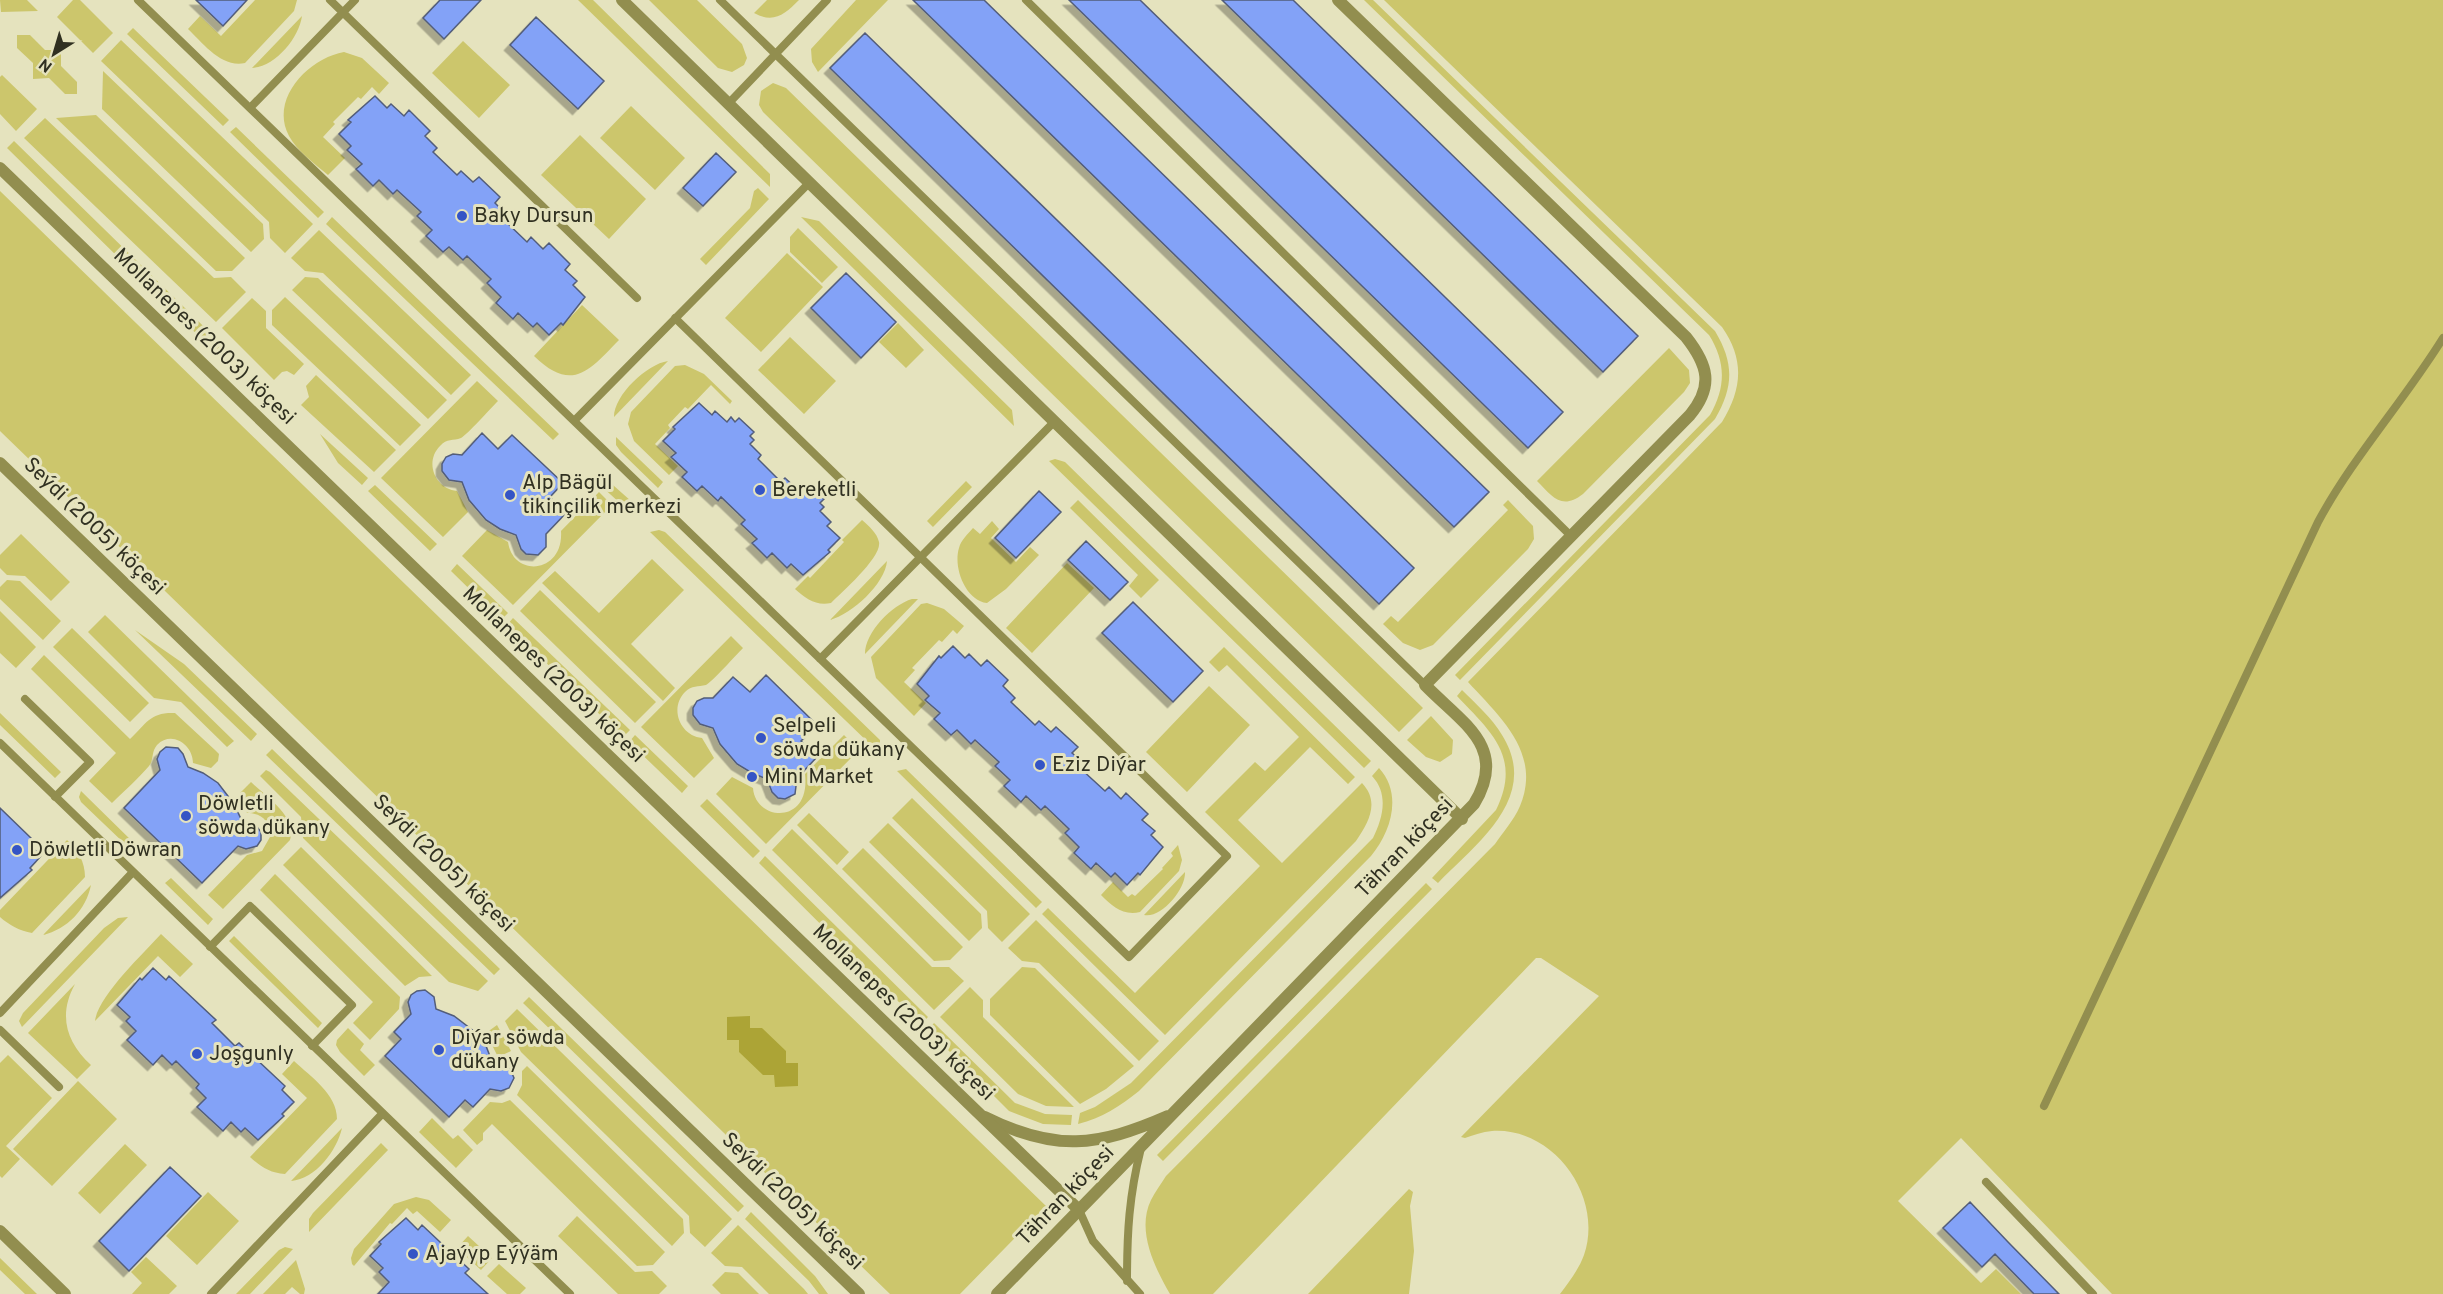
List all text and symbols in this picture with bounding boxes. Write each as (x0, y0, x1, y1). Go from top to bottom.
north arrow (24, 24, 84, 84)
text: N (36, 53, 57, 76)
place label: Baky Dursun (474, 203, 594, 230)
marker: Baky Dursun (455, 209, 469, 223)
street label: Mollanepes (2003) köçesi (107, 243, 301, 431)
street label: Seýdi (2005) köçesi (17, 452, 171, 602)
place label: Alp Bägül tikinçilik merkezi (522, 470, 681, 521)
place label: Bereketli (772, 477, 856, 504)
marker: Bereketli (753, 483, 767, 497)
marker: Alp Bägül tikinçilik merkezi (503, 488, 517, 502)
street label: Mollanepes (2003) köçesi (456, 581, 650, 769)
place label: Selpeli söwda dükany (773, 713, 905, 764)
marker: Selpeli söwda dükany (754, 731, 768, 745)
place label: Eziz Diýar (1052, 752, 1146, 779)
marker: Eziz Diýar (1033, 758, 1047, 772)
place label: Mini Market (764, 764, 874, 791)
marker: Mini Market (745, 770, 759, 784)
street label: Seýdi (2005) köçesi (366, 789, 520, 939)
place label: Döwletli söwda dükany (198, 791, 330, 842)
street label: Tähran köçesi (1350, 792, 1460, 904)
marker: Döwletli söwda dükany (179, 809, 193, 823)
place label: Döwletli Döwran (29, 837, 182, 864)
marker: Döwletli Döwran (10, 843, 24, 857)
street label: Mollanepes (2003) köçesi (806, 919, 1000, 1107)
place label: Diýar söwda dükany (451, 1025, 565, 1076)
place label: Joşgunly (209, 1041, 294, 1068)
marker: Diýar söwda dükany (432, 1043, 446, 1057)
marker: Joşgunly (190, 1047, 204, 1061)
street label: Seýdi (2005) köçesi (715, 1127, 869, 1277)
street label: Tähran köçesi (1011, 1140, 1121, 1252)
place label: Ajaýyp Eýýäm (425, 1241, 559, 1268)
marker: Ajaýyp Eýýäm (406, 1247, 420, 1261)

